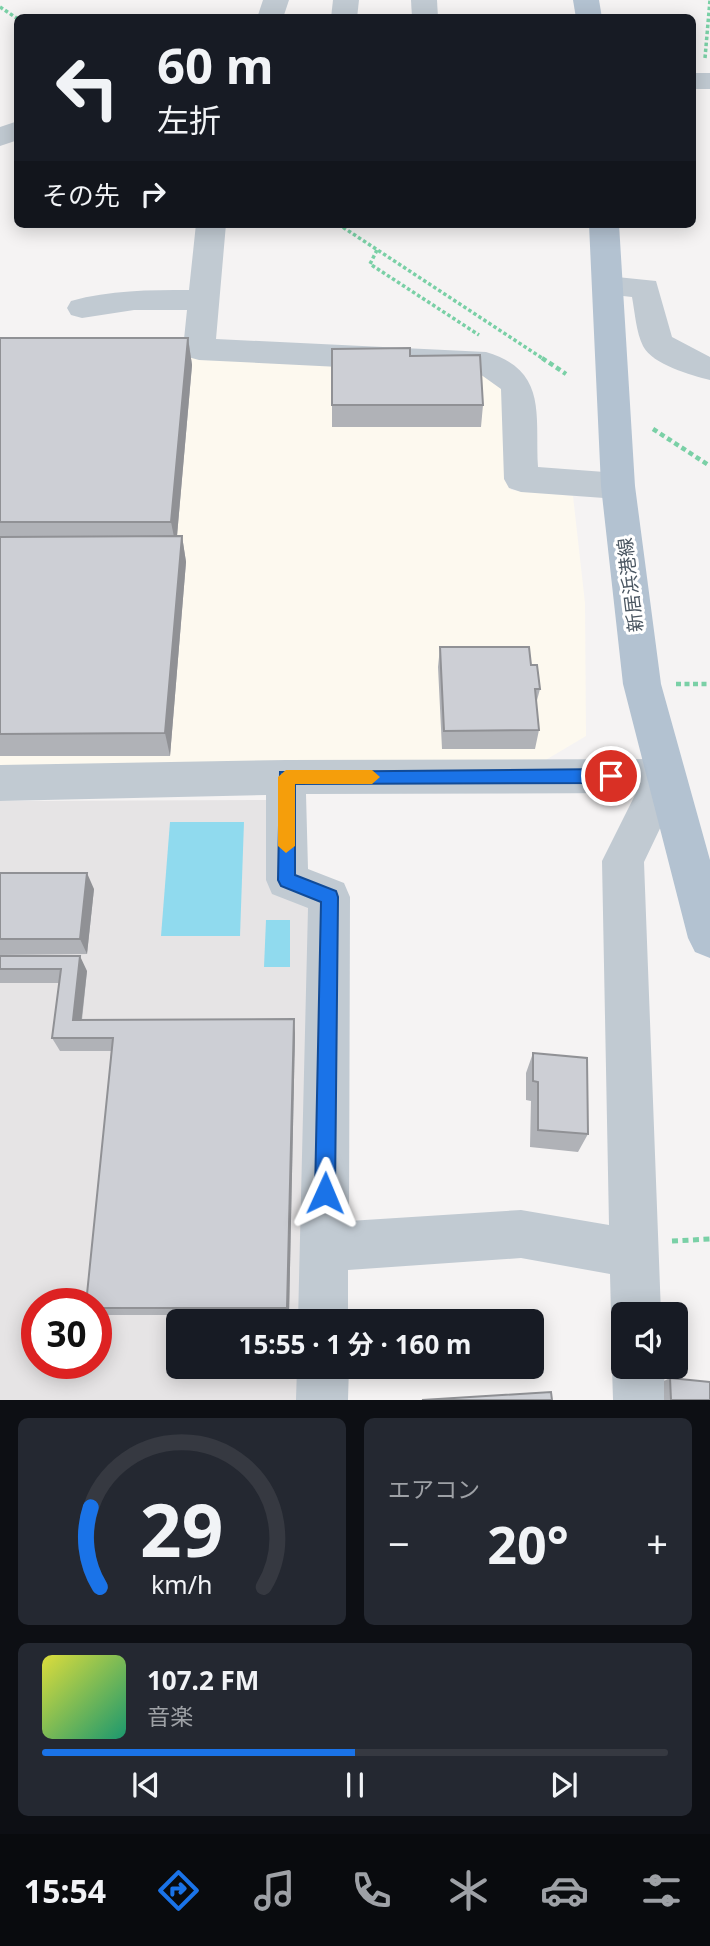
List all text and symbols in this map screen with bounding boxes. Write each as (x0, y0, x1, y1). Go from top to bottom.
text: 60 m (157, 32, 274, 98)
icon: left (42, 42, 133, 133)
text: 左折 (157, 98, 221, 141)
icon: right (134, 175, 172, 213)
text: その先 (42, 177, 120, 213)
street label: 新居浜港線 (611, 536, 649, 634)
pin (581, 746, 641, 806)
icon: arrive (592, 757, 630, 795)
position arrow (288, 1156, 362, 1230)
speed limit sign: 30 (21, 1288, 112, 1379)
map controls (611, 1302, 688, 1379)
button: sound (611, 1302, 688, 1379)
text: 15:55 · 1 分 · 160 m (239, 1326, 471, 1362)
text: エアコン (388, 1473, 480, 1505)
text: 29 (140, 1480, 224, 1579)
text: 20° (487, 1508, 569, 1579)
text: − (388, 1517, 410, 1569)
text: + (646, 1517, 668, 1569)
text: km/h (151, 1567, 213, 1601)
text: 107.2 FM (147, 1662, 259, 1698)
text: 音楽 (147, 1700, 193, 1732)
icon: previous (127, 1766, 165, 1804)
icon: pause (336, 1766, 374, 1804)
icon: next (545, 1766, 583, 1804)
icon: directions (154, 1866, 203, 1915)
icon: music (250, 1866, 299, 1915)
icon: phone (347, 1866, 396, 1915)
icon: climate (444, 1866, 493, 1915)
icon: car (540, 1866, 589, 1915)
icon: filters (637, 1866, 686, 1915)
text: 15:54 (24, 1869, 106, 1912)

